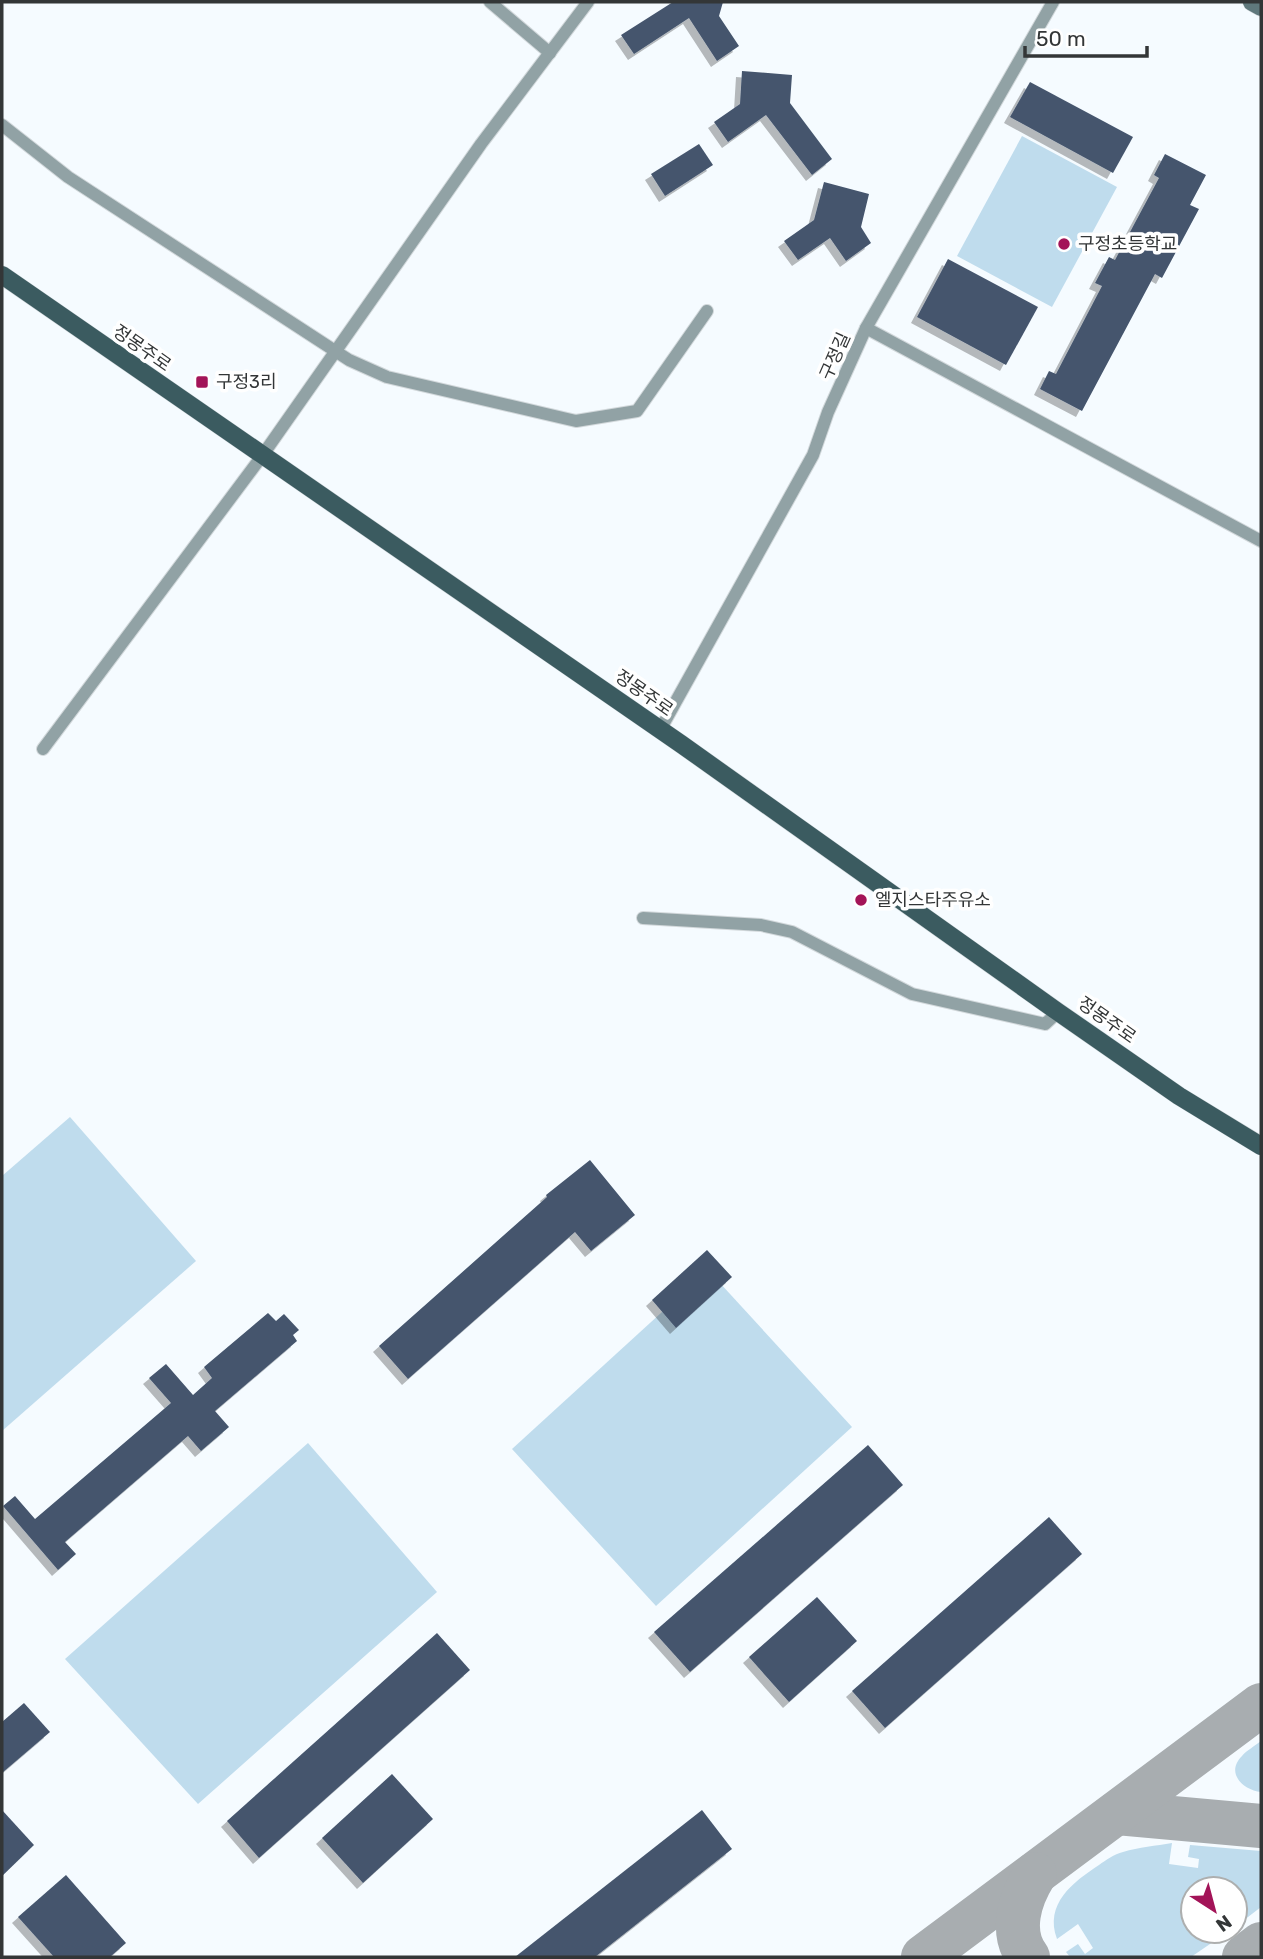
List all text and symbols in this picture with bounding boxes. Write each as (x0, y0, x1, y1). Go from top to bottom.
scale bar (1025, 14, 1148, 58)
text: 50 m (1036, 26, 1086, 51)
place label: 구정초등학교 (1078, 233, 1177, 255)
marker: 구정초등학교 (1056, 236, 1072, 252)
street label: 정몽주로 (109, 320, 175, 376)
street label: 구정길 (815, 329, 855, 383)
place label: 구정3리 (216, 371, 277, 393)
marker: 구정3리 (194, 374, 210, 390)
street label: 정몽주로 (611, 665, 677, 721)
place label: 엘지스타주유소 (875, 889, 991, 911)
marker: 엘지스타주유소 (853, 892, 869, 908)
street label: 정몽주로 (1074, 992, 1140, 1048)
north arrow (1179, 1875, 1249, 1945)
text: N (1211, 1910, 1236, 1937)

